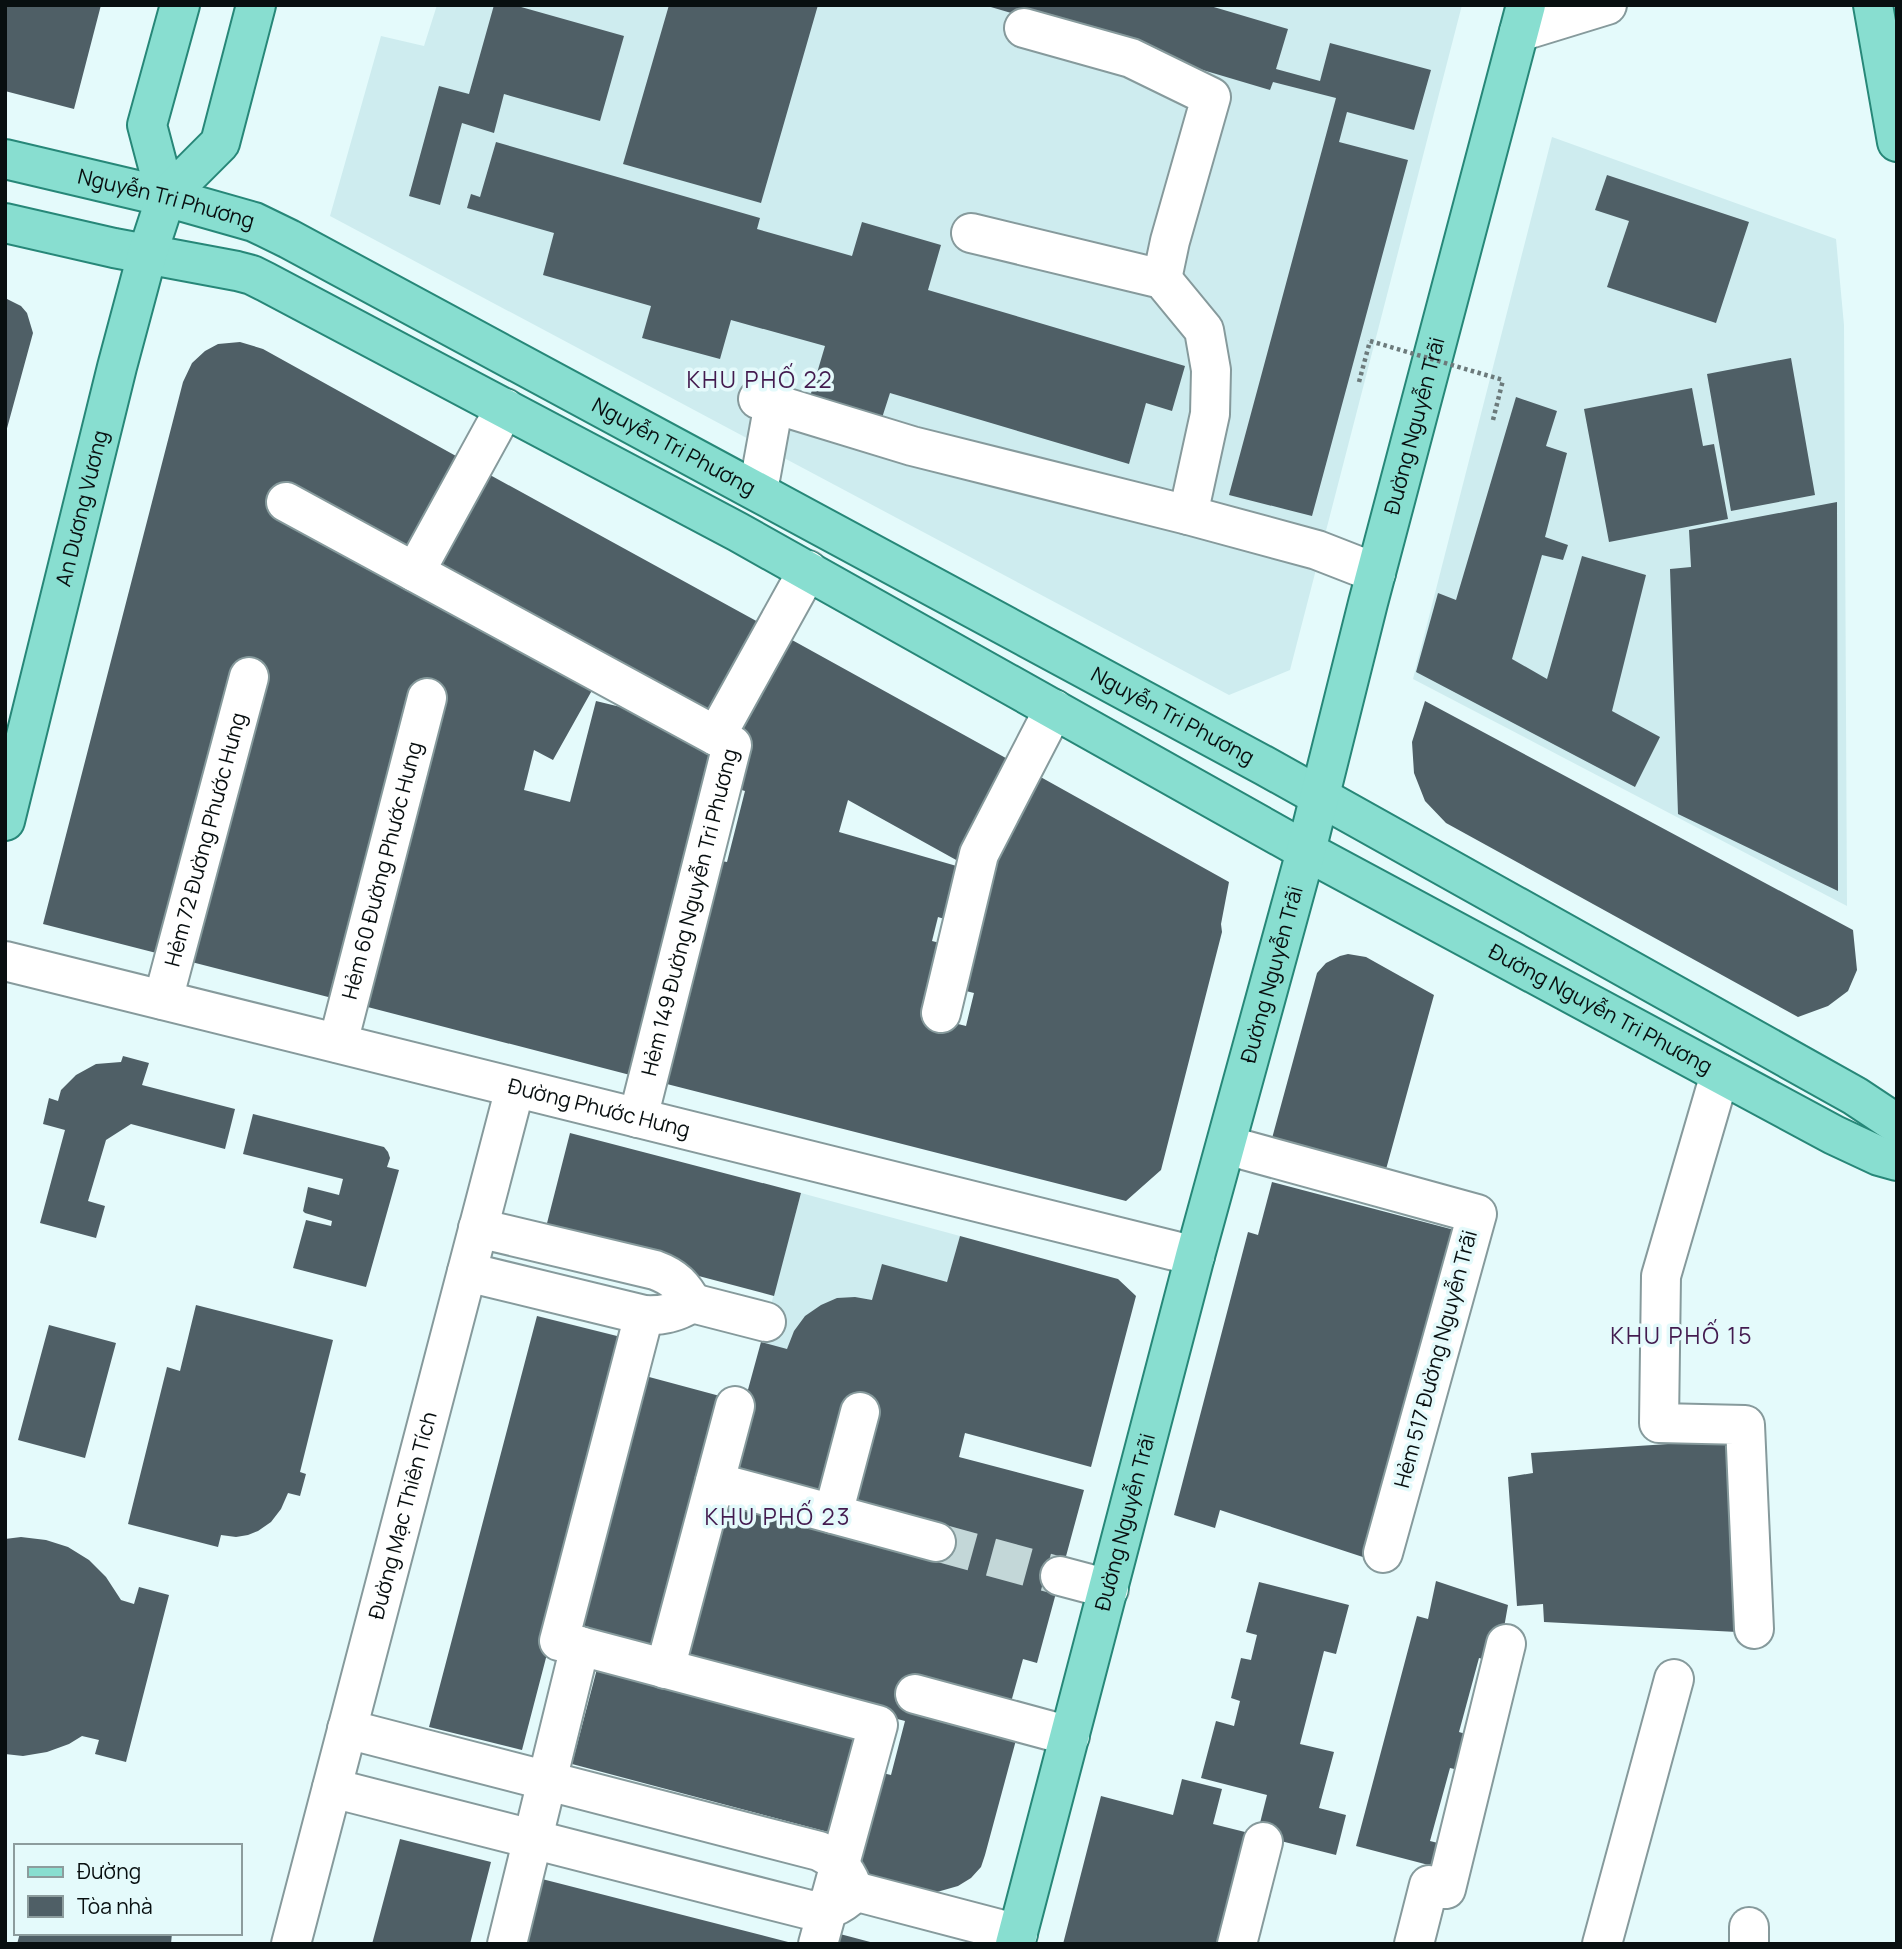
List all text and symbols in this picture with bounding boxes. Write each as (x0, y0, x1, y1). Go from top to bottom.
street label: Nguyễn Tri Phương (75, 162, 258, 235)
street label: Đường Nguyễn Trãi (1377, 334, 1451, 517)
district label: KHU PHỐ 22 (686, 363, 834, 395)
street label: Nguyễn Tri Phương (588, 390, 761, 501)
street label: An Dương Vương (48, 427, 114, 589)
street label: Nguyễn Tri Phương (1086, 660, 1260, 771)
street label: Hẻm 72 Đường Phước Hưng (158, 709, 252, 969)
street label: Hẻm 60 Đường Phước Hưng (335, 739, 428, 1002)
street label: Hẻm 149 Đường Nguyễn Tri Phương (634, 746, 744, 1079)
street label: Đường Nguyễn Trãi (1234, 883, 1309, 1066)
street label: Đường Nguyễn Tri Phương (1484, 937, 1718, 1080)
street label: Đường Phước Hưng (505, 1071, 693, 1143)
street label: Hẻm 517 Đường Nguyễn Trãi (1387, 1227, 1483, 1491)
district label: KHU PHỐ 15 (1610, 1319, 1754, 1351)
street label: Đường Mạc Thiên Tích (362, 1408, 443, 1622)
street label: Đường Nguyễn Trãi (1088, 1430, 1161, 1614)
district label: KHU PHỐ 23 (705, 1500, 851, 1532)
legend (14, 1844, 242, 1935)
text: Đường (77, 1857, 141, 1885)
text: Tòa nhà (77, 1892, 153, 1920)

